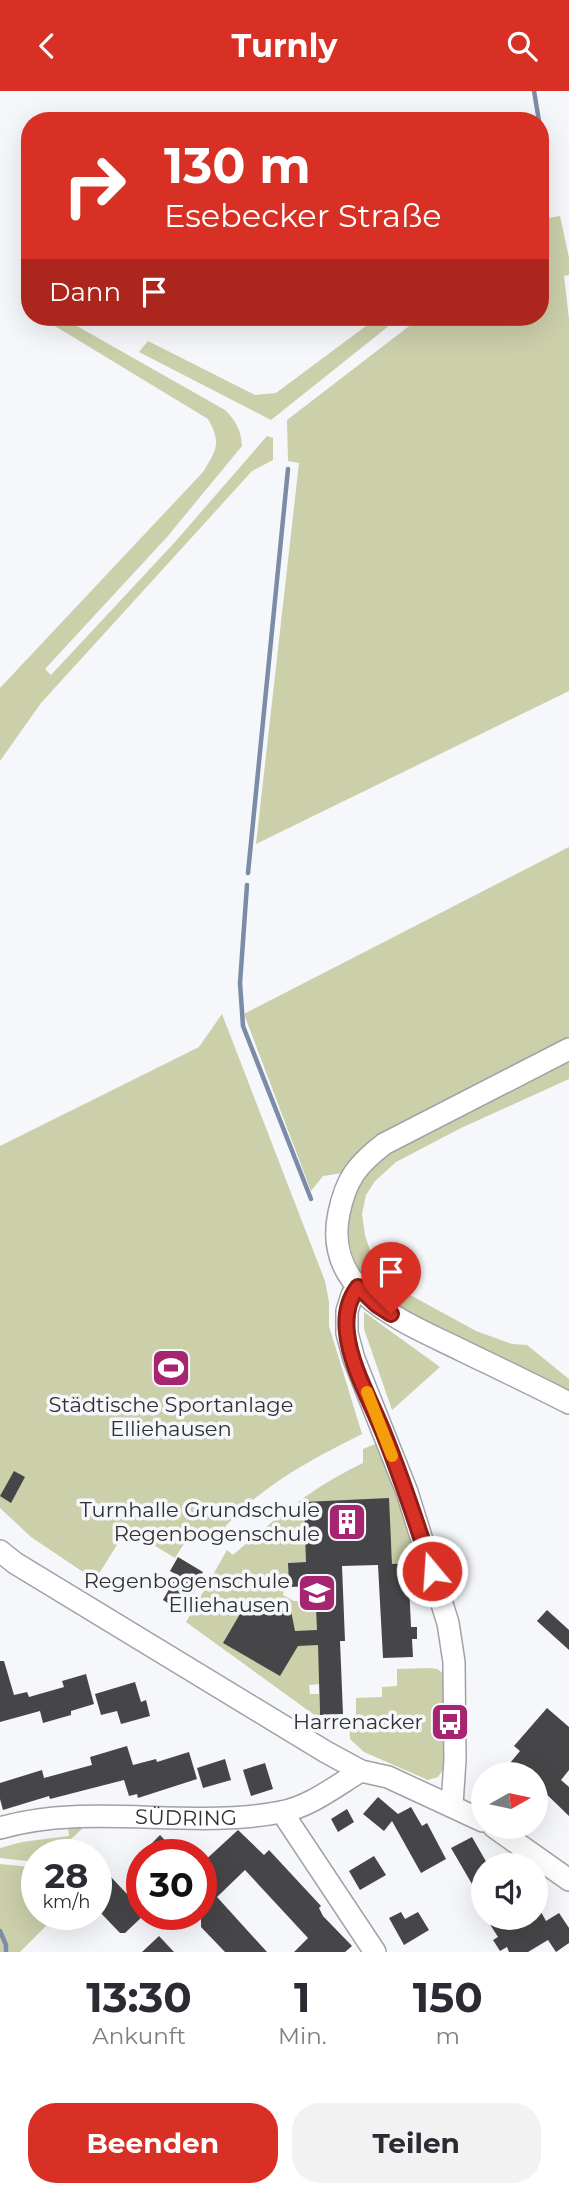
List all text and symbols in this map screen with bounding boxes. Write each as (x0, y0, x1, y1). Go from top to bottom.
text: Turnly (232, 26, 337, 65)
icon: back (28, 27, 66, 65)
icon: search (503, 27, 541, 65)
text: 130 m (164, 136, 311, 195)
icon: right (49, 140, 140, 231)
text: Esebecker Straße (164, 196, 442, 235)
icon: arrive (135, 273, 173, 311)
text: Dann (49, 276, 121, 308)
pin (361, 1242, 421, 1314)
icon: arrive (372, 1253, 410, 1291)
sports icon: Städtische Sportanlage Elliehausen (150, 1347, 192, 1389)
place label: Städtische Sportanlage Elliehausen (49, 1392, 293, 1441)
place label: Turnhalle Grundschule Regenbogenschule (80, 1497, 320, 1546)
building icon: Turnhalle Grundschule Regenbogenschule (326, 1501, 368, 1543)
position arrow (395, 1534, 469, 1608)
place label: Regenbogenschule Elliehausen (84, 1568, 290, 1617)
school or university icon: Regenbogenschule Elliehausen (296, 1572, 338, 1614)
bus stop icon: Harrenacker (429, 1701, 471, 1743)
place label: Harrenacker (293, 1709, 423, 1734)
north arrow (471, 1762, 548, 1839)
map controls (471, 1762, 548, 1930)
street label: SÜDRING (135, 1804, 237, 1831)
speed limit sign: 30 (126, 1839, 217, 1930)
button: sound (471, 1853, 548, 1930)
text: 28 (45, 1854, 88, 1897)
text: km/h (42, 1891, 91, 1913)
text: 13:30 (86, 1971, 192, 2023)
text: 1 (294, 1971, 311, 2023)
text: 150 (413, 1971, 483, 2023)
text: Ankunft (92, 2022, 186, 2050)
text: Min. (278, 2022, 327, 2050)
text: m (436, 2022, 460, 2050)
button: Beenden (28, 2103, 278, 2183)
button: Teilen (292, 2103, 541, 2183)

